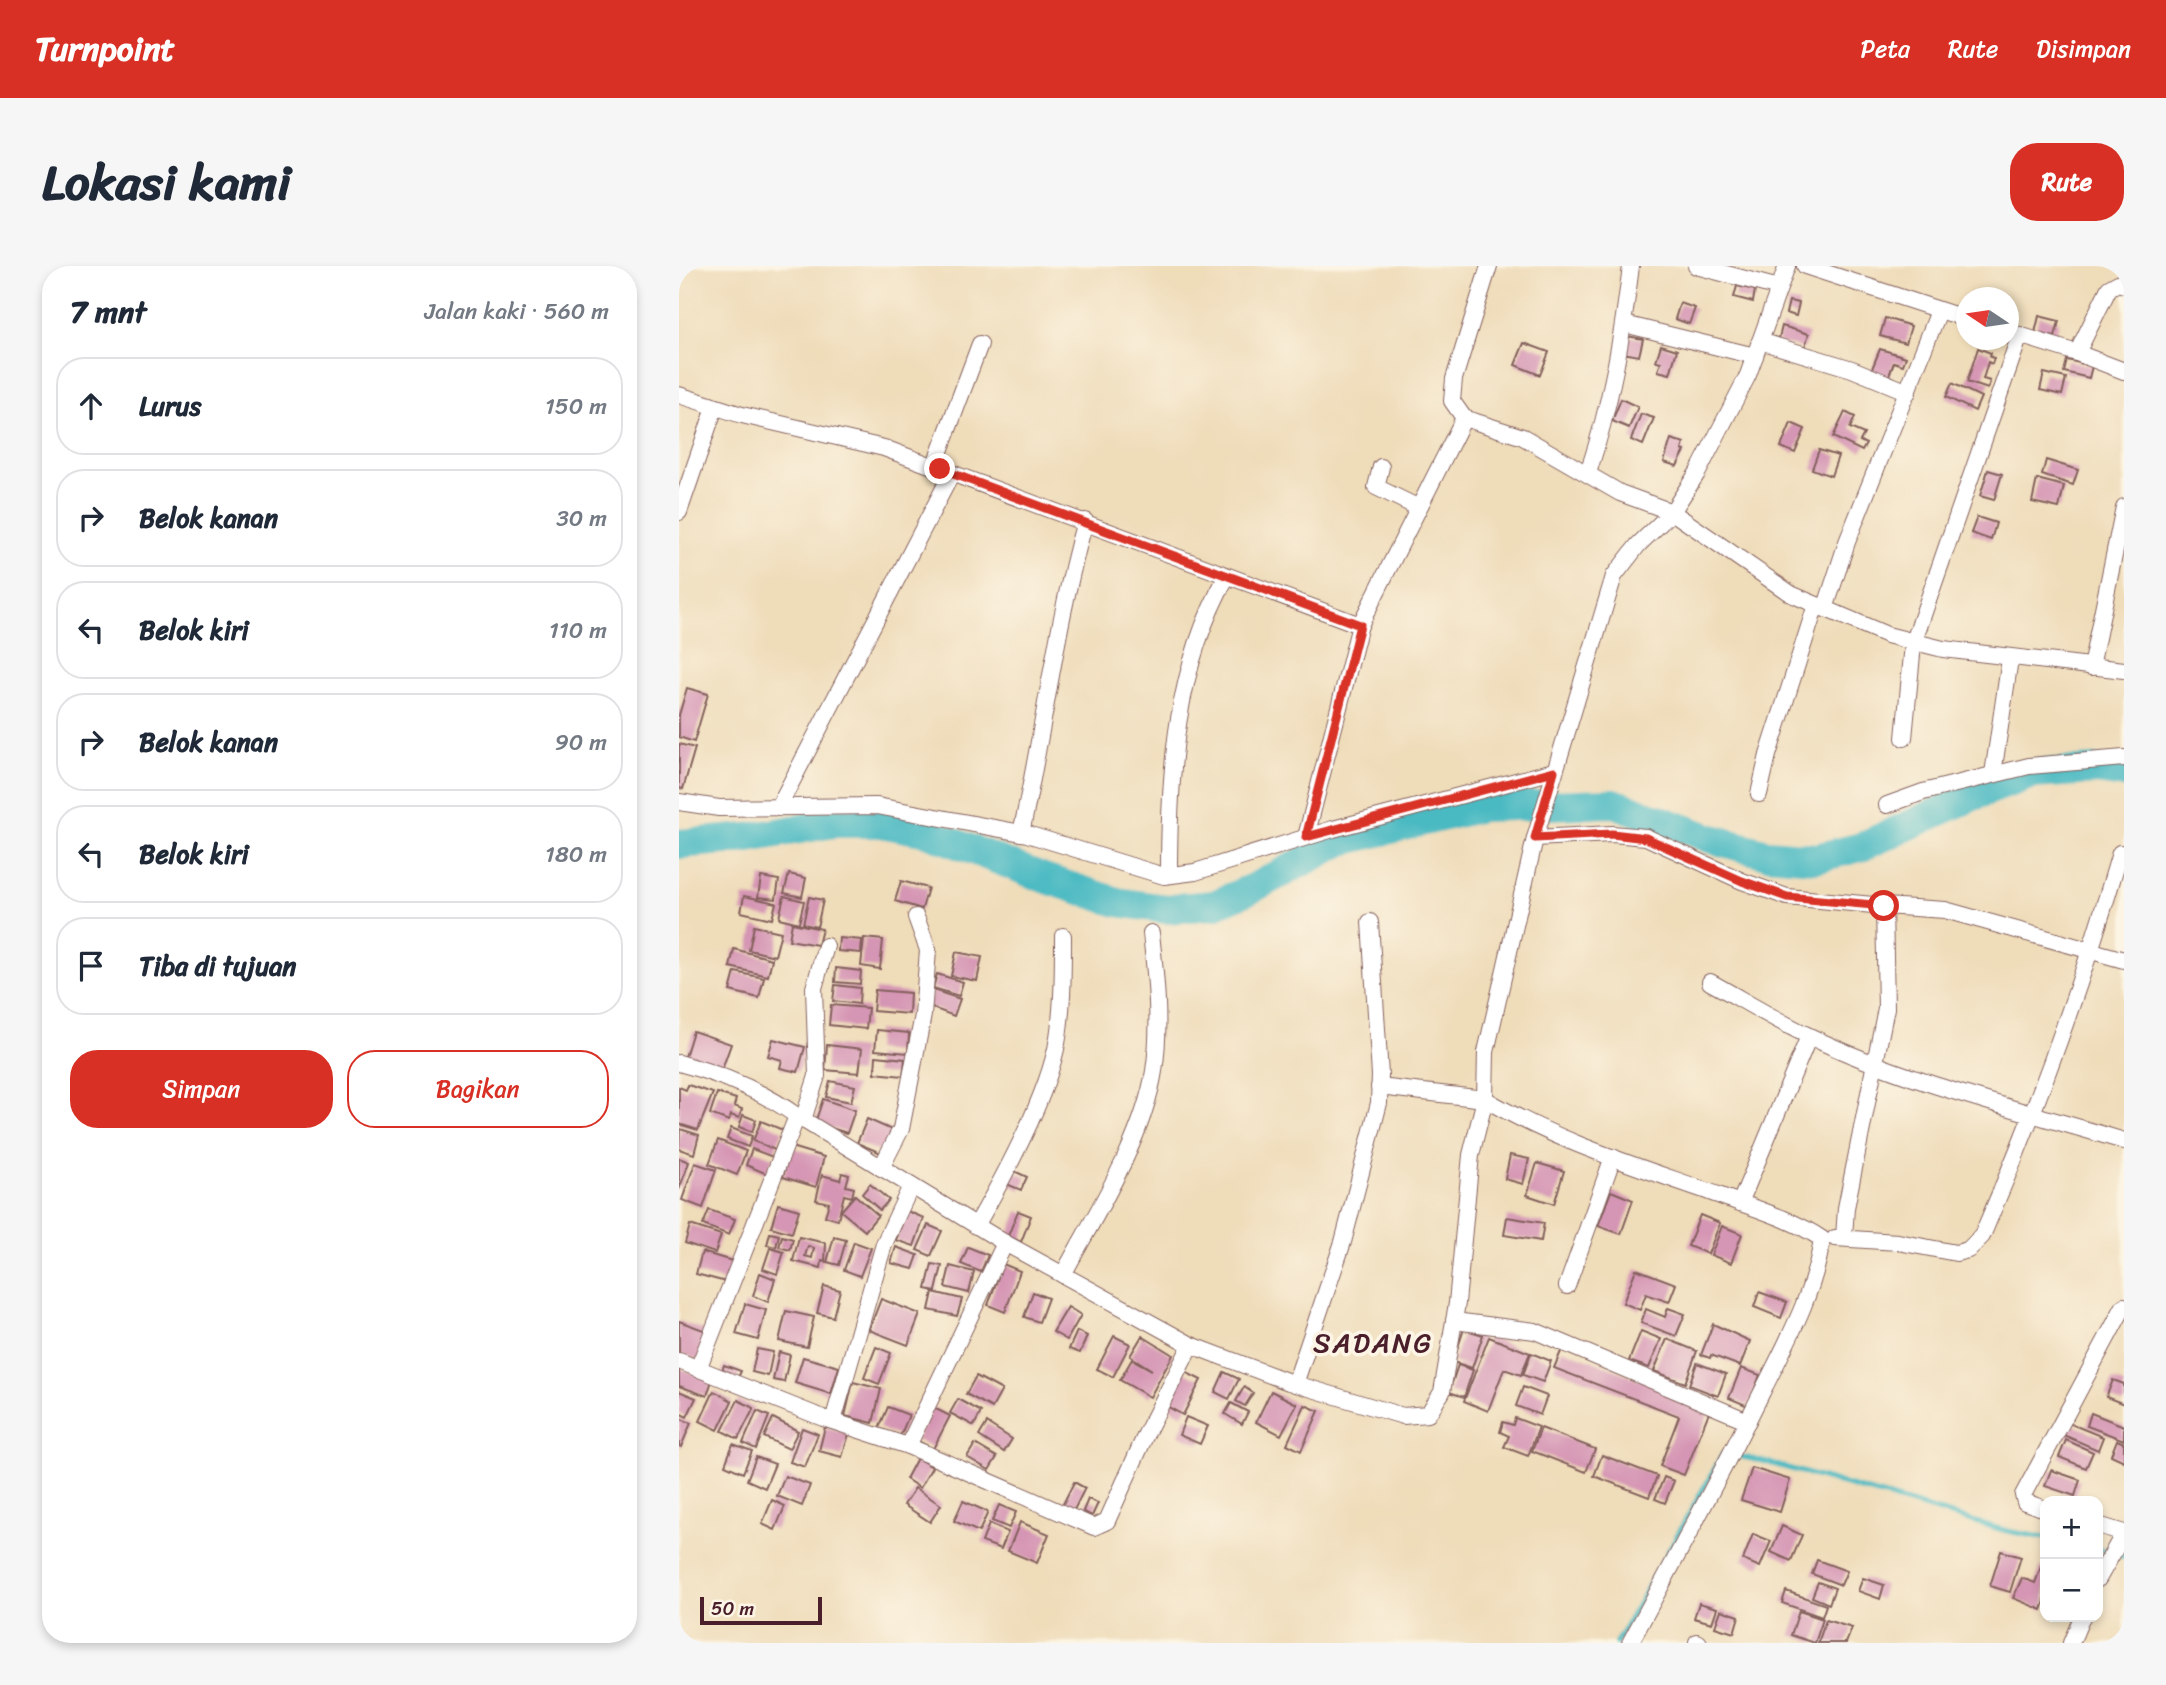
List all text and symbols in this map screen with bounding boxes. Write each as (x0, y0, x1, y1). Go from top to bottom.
text: Turnpoint (35, 20, 175, 78)
text: Peta (1861, 28, 1910, 70)
text: Rute (1948, 28, 1998, 70)
text: Disimpan (2036, 28, 2131, 70)
text: Lokasi kami (42, 139, 291, 226)
button: Rute (2010, 143, 2124, 221)
text: 7 mnt (70, 285, 146, 339)
north arrow (1956, 287, 2019, 350)
text: Jalan kaki · 560 m (424, 291, 609, 332)
text: Lurus (139, 383, 202, 429)
text: 150 m (545, 386, 607, 427)
icon: ahead (72, 387, 110, 425)
route end (924, 453, 955, 484)
text: Belok kanan (139, 495, 278, 541)
text: 30 m (556, 498, 607, 539)
icon: right (72, 499, 110, 537)
text: Belok kiri (139, 607, 249, 653)
text: 110 m (549, 610, 607, 651)
icon: left (72, 611, 110, 649)
text: Belok kanan (139, 719, 278, 765)
text: 90 m (555, 722, 607, 763)
icon: right (72, 723, 110, 761)
text: Belok kiri (139, 831, 249, 877)
text: 180 m (545, 834, 607, 875)
icon: left (72, 835, 110, 873)
route start (1868, 890, 1899, 921)
text: Tiba di tujuan (139, 943, 296, 989)
icon: arrive (72, 947, 110, 985)
button: Simpan (70, 1050, 333, 1128)
button: Bagikan (347, 1050, 609, 1128)
district label: SADANG (1313, 1318, 1433, 1367)
map controls (2040, 1496, 2103, 1622)
button: + (2040, 1496, 2103, 1559)
button: − (2040, 1559, 2103, 1622)
text: 50 m (711, 1592, 754, 1625)
scale bar (700, 1594, 823, 1626)

